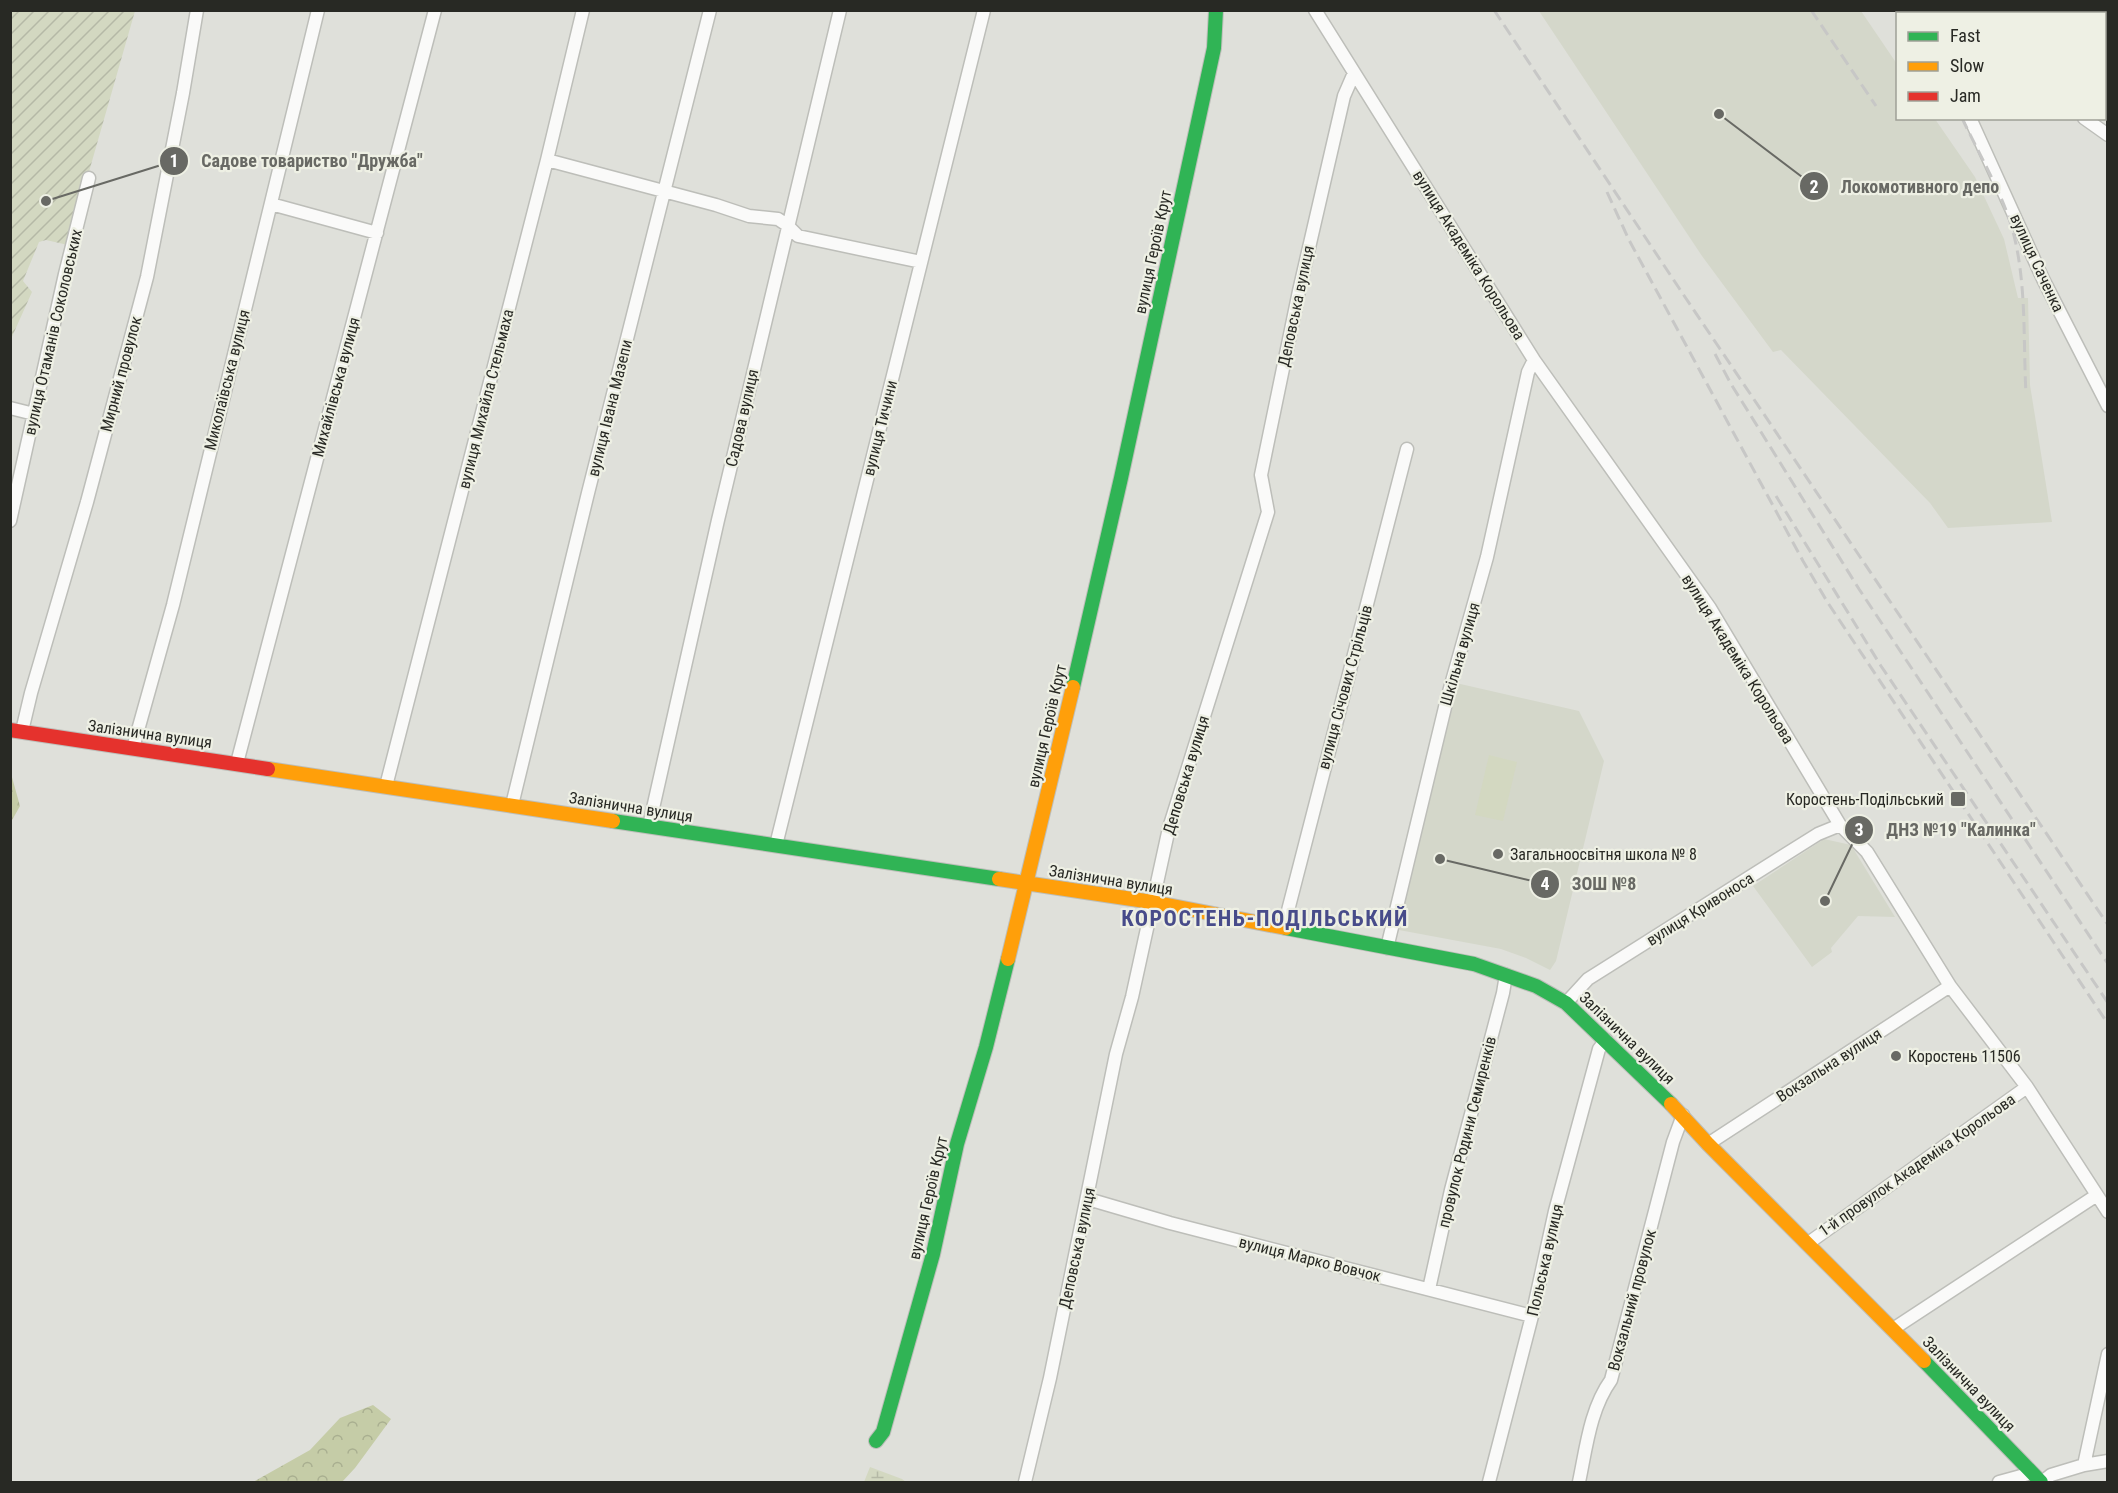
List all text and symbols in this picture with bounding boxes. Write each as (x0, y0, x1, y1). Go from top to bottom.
legend (1896, 12, 2106, 120)
text: Fast (1950, 25, 1981, 46)
text: Slow (1950, 55, 1985, 76)
text: Jam (1950, 85, 1981, 106)
callout: Садове товариство "Дружба" (159, 143, 434, 179)
text: 1 (169, 150, 179, 171)
text: Садове товариство "Дружба" (201, 150, 423, 171)
street label: вулиця Академіка Корольова (1409, 167, 1529, 343)
callout: Локомотивного депо (1799, 168, 2011, 204)
text: 2 (1809, 176, 1819, 197)
text: Локомотивного депо (1841, 176, 1999, 197)
street label: вулиця Героїв Крут (1131, 188, 1175, 316)
street label: вулиця Саченка (2006, 211, 2068, 315)
street label: вулиця Отаманів Соколовських (20, 227, 86, 437)
street label: Деповська вулиця (1274, 244, 1318, 368)
street label: вулиця Михайла Стельмаха (454, 307, 518, 491)
street label: Миколаївська вулиця (200, 308, 254, 452)
street label: Мирний провулок (96, 314, 146, 434)
street label: Михайлівська вулиця (308, 315, 364, 459)
street label: вулиця Івана Мазепи (584, 338, 636, 478)
street label: Садова вулиця (722, 367, 762, 469)
street label: вулиця Тичини (859, 378, 901, 478)
street label: вулиця Академіка Корольова (1678, 571, 1798, 747)
street label: Шкільна вулиця (1436, 600, 1484, 708)
street label: вулиця Січових Стрільців (1314, 603, 1376, 771)
street label: вулиця Героїв Крут (1024, 662, 1070, 789)
street label: Деповська вулиця (1159, 713, 1213, 837)
street label: Залізнична вулиця (87, 716, 213, 752)
street label: Залізнична вулиця (568, 788, 694, 826)
place label: Коростень-Подільський (1786, 790, 1944, 809)
marker: Коростень-Подільський (1949, 790, 1967, 808)
callout: ДНЗ №19 "Калинка" (1844, 812, 2047, 848)
text: 3 (1854, 819, 1864, 840)
text: ДНЗ №19 "Калинка" (1886, 819, 2036, 840)
place label: Загальноосвітня школа № 8 (1510, 845, 1697, 864)
marker: Загальноосвітня школа № 8 (1491, 847, 1505, 861)
street label: Залізнична вулиця (1048, 861, 1174, 899)
callout: ЗОШ №8 (1530, 866, 1649, 902)
street label: вулиця Кривоноса (1643, 868, 1757, 950)
text: 4 (1540, 873, 1550, 894)
text: ЗОШ №8 (1572, 873, 1636, 894)
district label: КОРОСТЕНЬ-ПОДІЛЬСЬКИЙ (1121, 906, 1409, 931)
street label: Залізнична вулиця (1575, 988, 1679, 1088)
street label: Вокзальна вулиця (1773, 1024, 1885, 1106)
street label: провулок Родини Семиренків (1434, 1034, 1500, 1230)
place label: Коростень 11506 (1908, 1047, 2021, 1066)
marker: Коростень 11506 (1889, 1049, 1903, 1063)
street label: 1-й провулок Академіка Корольова (1815, 1090, 2019, 1240)
street label: вулиця Героїв Крут (905, 1134, 951, 1261)
street label: Деповська вулиця (1055, 1186, 1099, 1310)
street label: Польська вулиця (1523, 1202, 1567, 1318)
street label: Вокзальний провулок (1604, 1227, 1660, 1373)
street label: вулиця Марко Вовчок (1237, 1232, 1383, 1286)
street label: Залізнична вулиця (1919, 1332, 2019, 1436)

